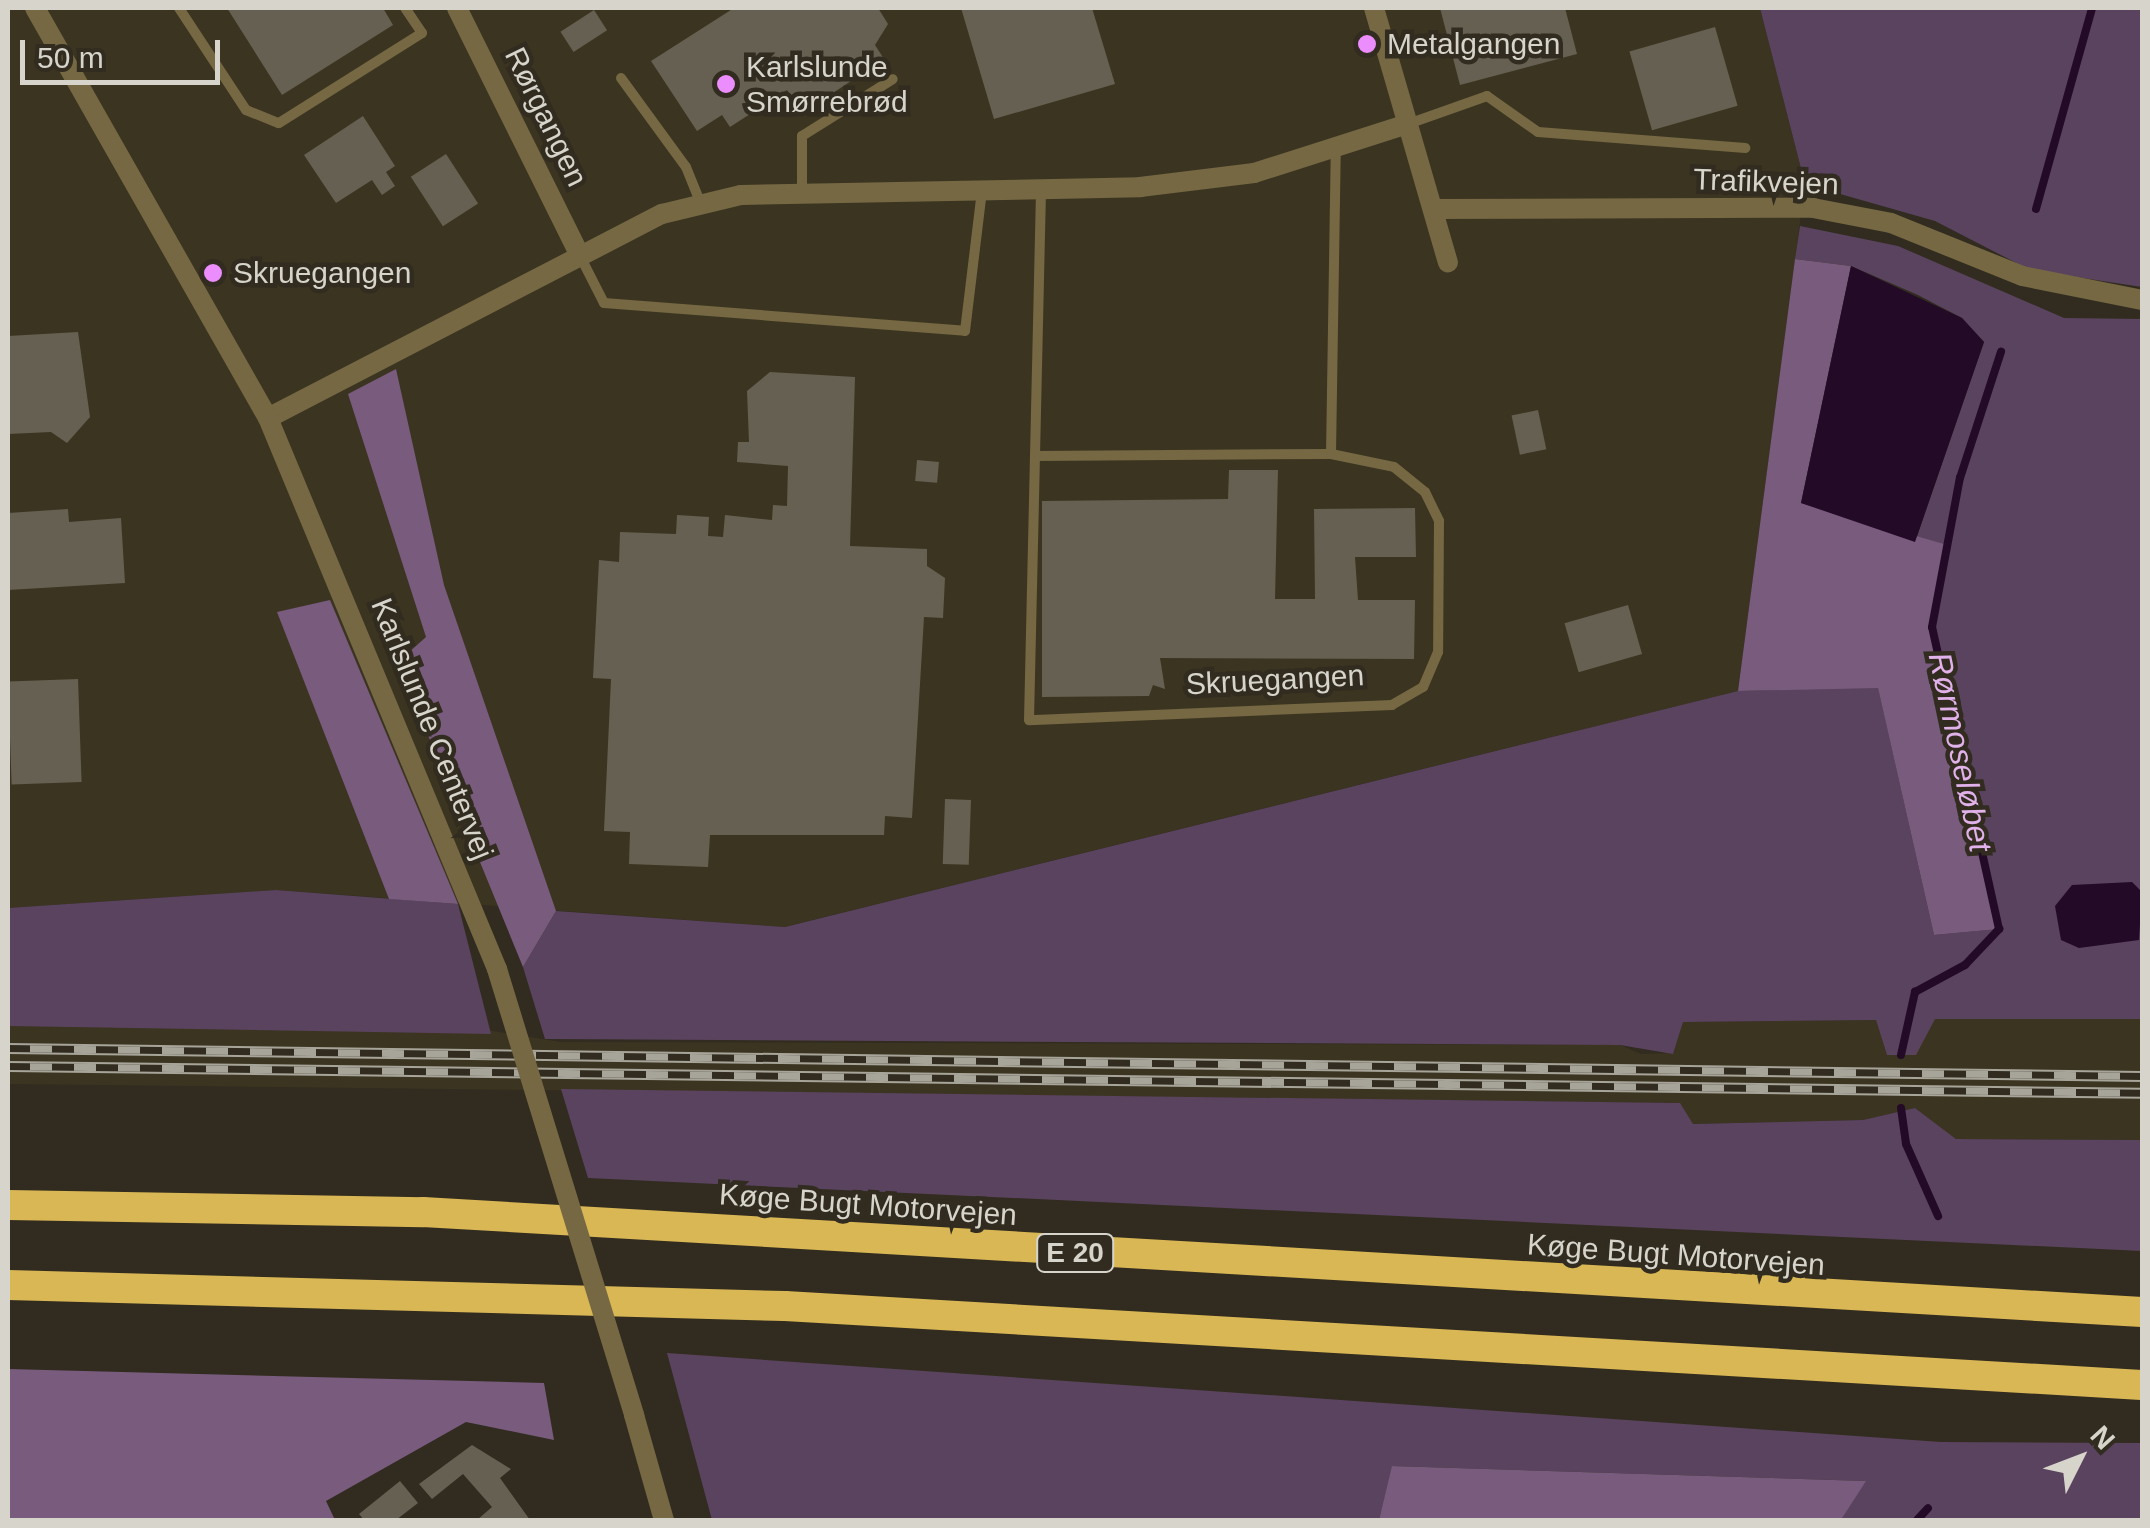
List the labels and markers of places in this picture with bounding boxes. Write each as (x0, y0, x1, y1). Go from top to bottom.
place label: Metalgangen (1387, 26, 1560, 62)
marker: Metalgangen (1356, 33, 1378, 55)
place label: Karlslunde Smørrebrød (746, 49, 908, 120)
marker: Karlslunde Smørrebrød (715, 73, 737, 95)
place label: Skruegangen (233, 255, 411, 291)
marker: Skruegangen (202, 262, 224, 284)

